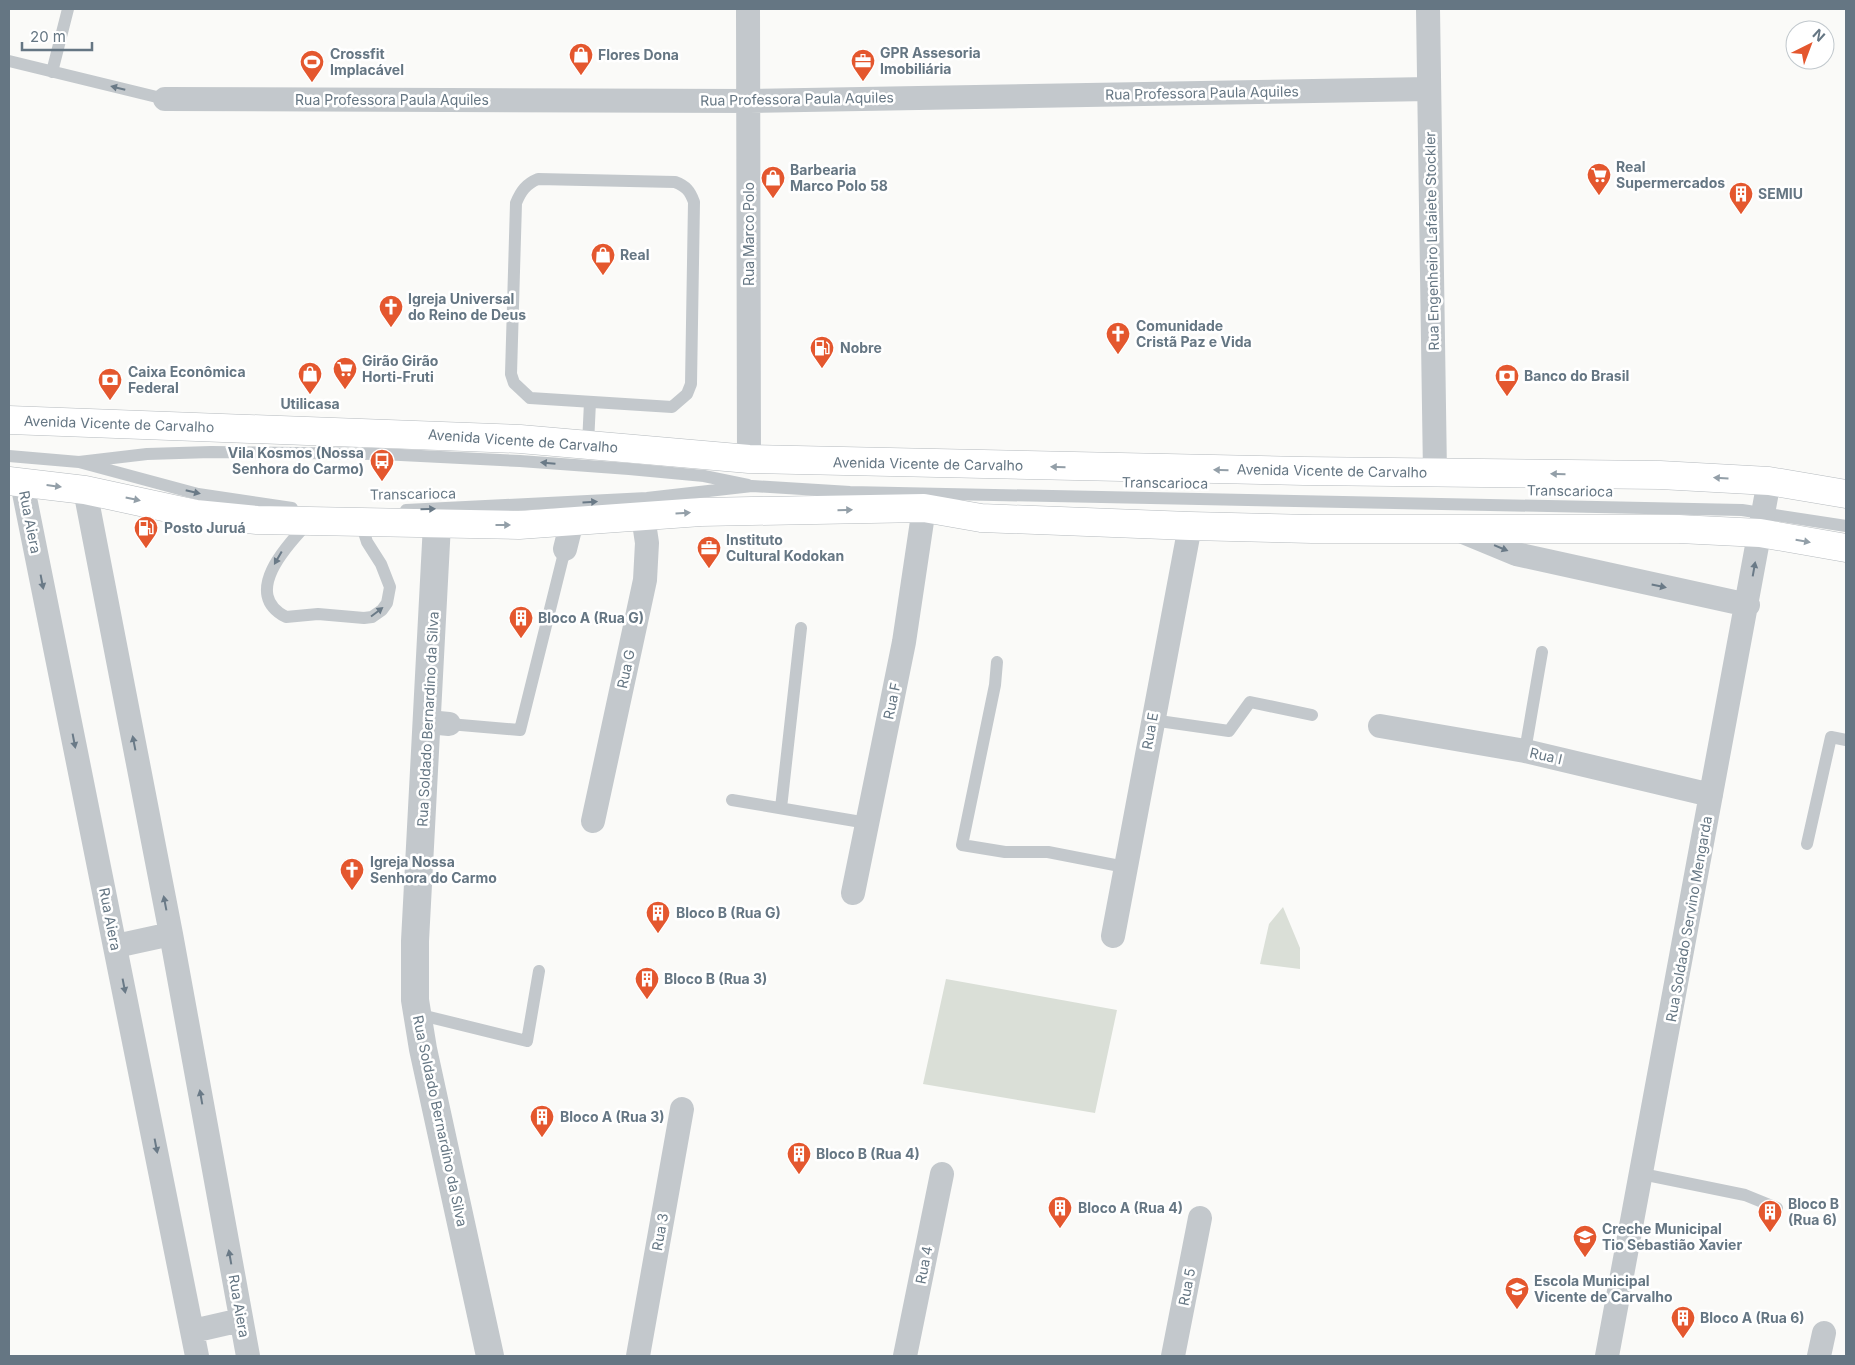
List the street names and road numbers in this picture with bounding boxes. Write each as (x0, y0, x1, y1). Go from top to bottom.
street label: Rua Professora Paula Aquiles (1105, 82, 1299, 103)
street label: Rua Professora Paula Aquiles (700, 88, 894, 109)
street label: Rua Professora Paula Aquiles (295, 91, 489, 108)
street label: Rua Engenheiro Lafaiete Stockler (1421, 131, 1442, 351)
street label: Rua Marco Polo (740, 182, 757, 286)
street label: Avenida Vicente de Carvalho (24, 412, 215, 435)
street label: Avenida Vicente de Carvalho (427, 425, 619, 456)
street label: Avenida Vicente de Carvalho (833, 453, 1023, 474)
street label: Avenida Vicente de Carvalho (1237, 460, 1427, 481)
street label: Transcarioca (1122, 473, 1208, 492)
street label: Transcarioca (1527, 481, 1613, 500)
street label: Transcarioca (370, 484, 456, 503)
street label: Rua Aiera (16, 489, 45, 555)
street label: Rua Soldado Bernardino da Silva (413, 611, 442, 827)
street label: Rua G (613, 648, 638, 690)
street label: Rua F (879, 681, 904, 721)
street label: Rua E (1138, 711, 1161, 751)
street label: Rua I (1528, 744, 1564, 767)
street label: Rua Soldado Servino Mengarda (1662, 815, 1715, 1023)
street label: Rua Aiera (96, 886, 125, 952)
street label: Rua Soldado Bernardino da Silva (410, 1014, 471, 1228)
street label: Rua 3 (648, 1212, 671, 1252)
street label: Rua 4 (912, 1245, 935, 1285)
street label: Rua 5 (1175, 1267, 1198, 1307)
street label: Rua Aiera (226, 1273, 253, 1339)

